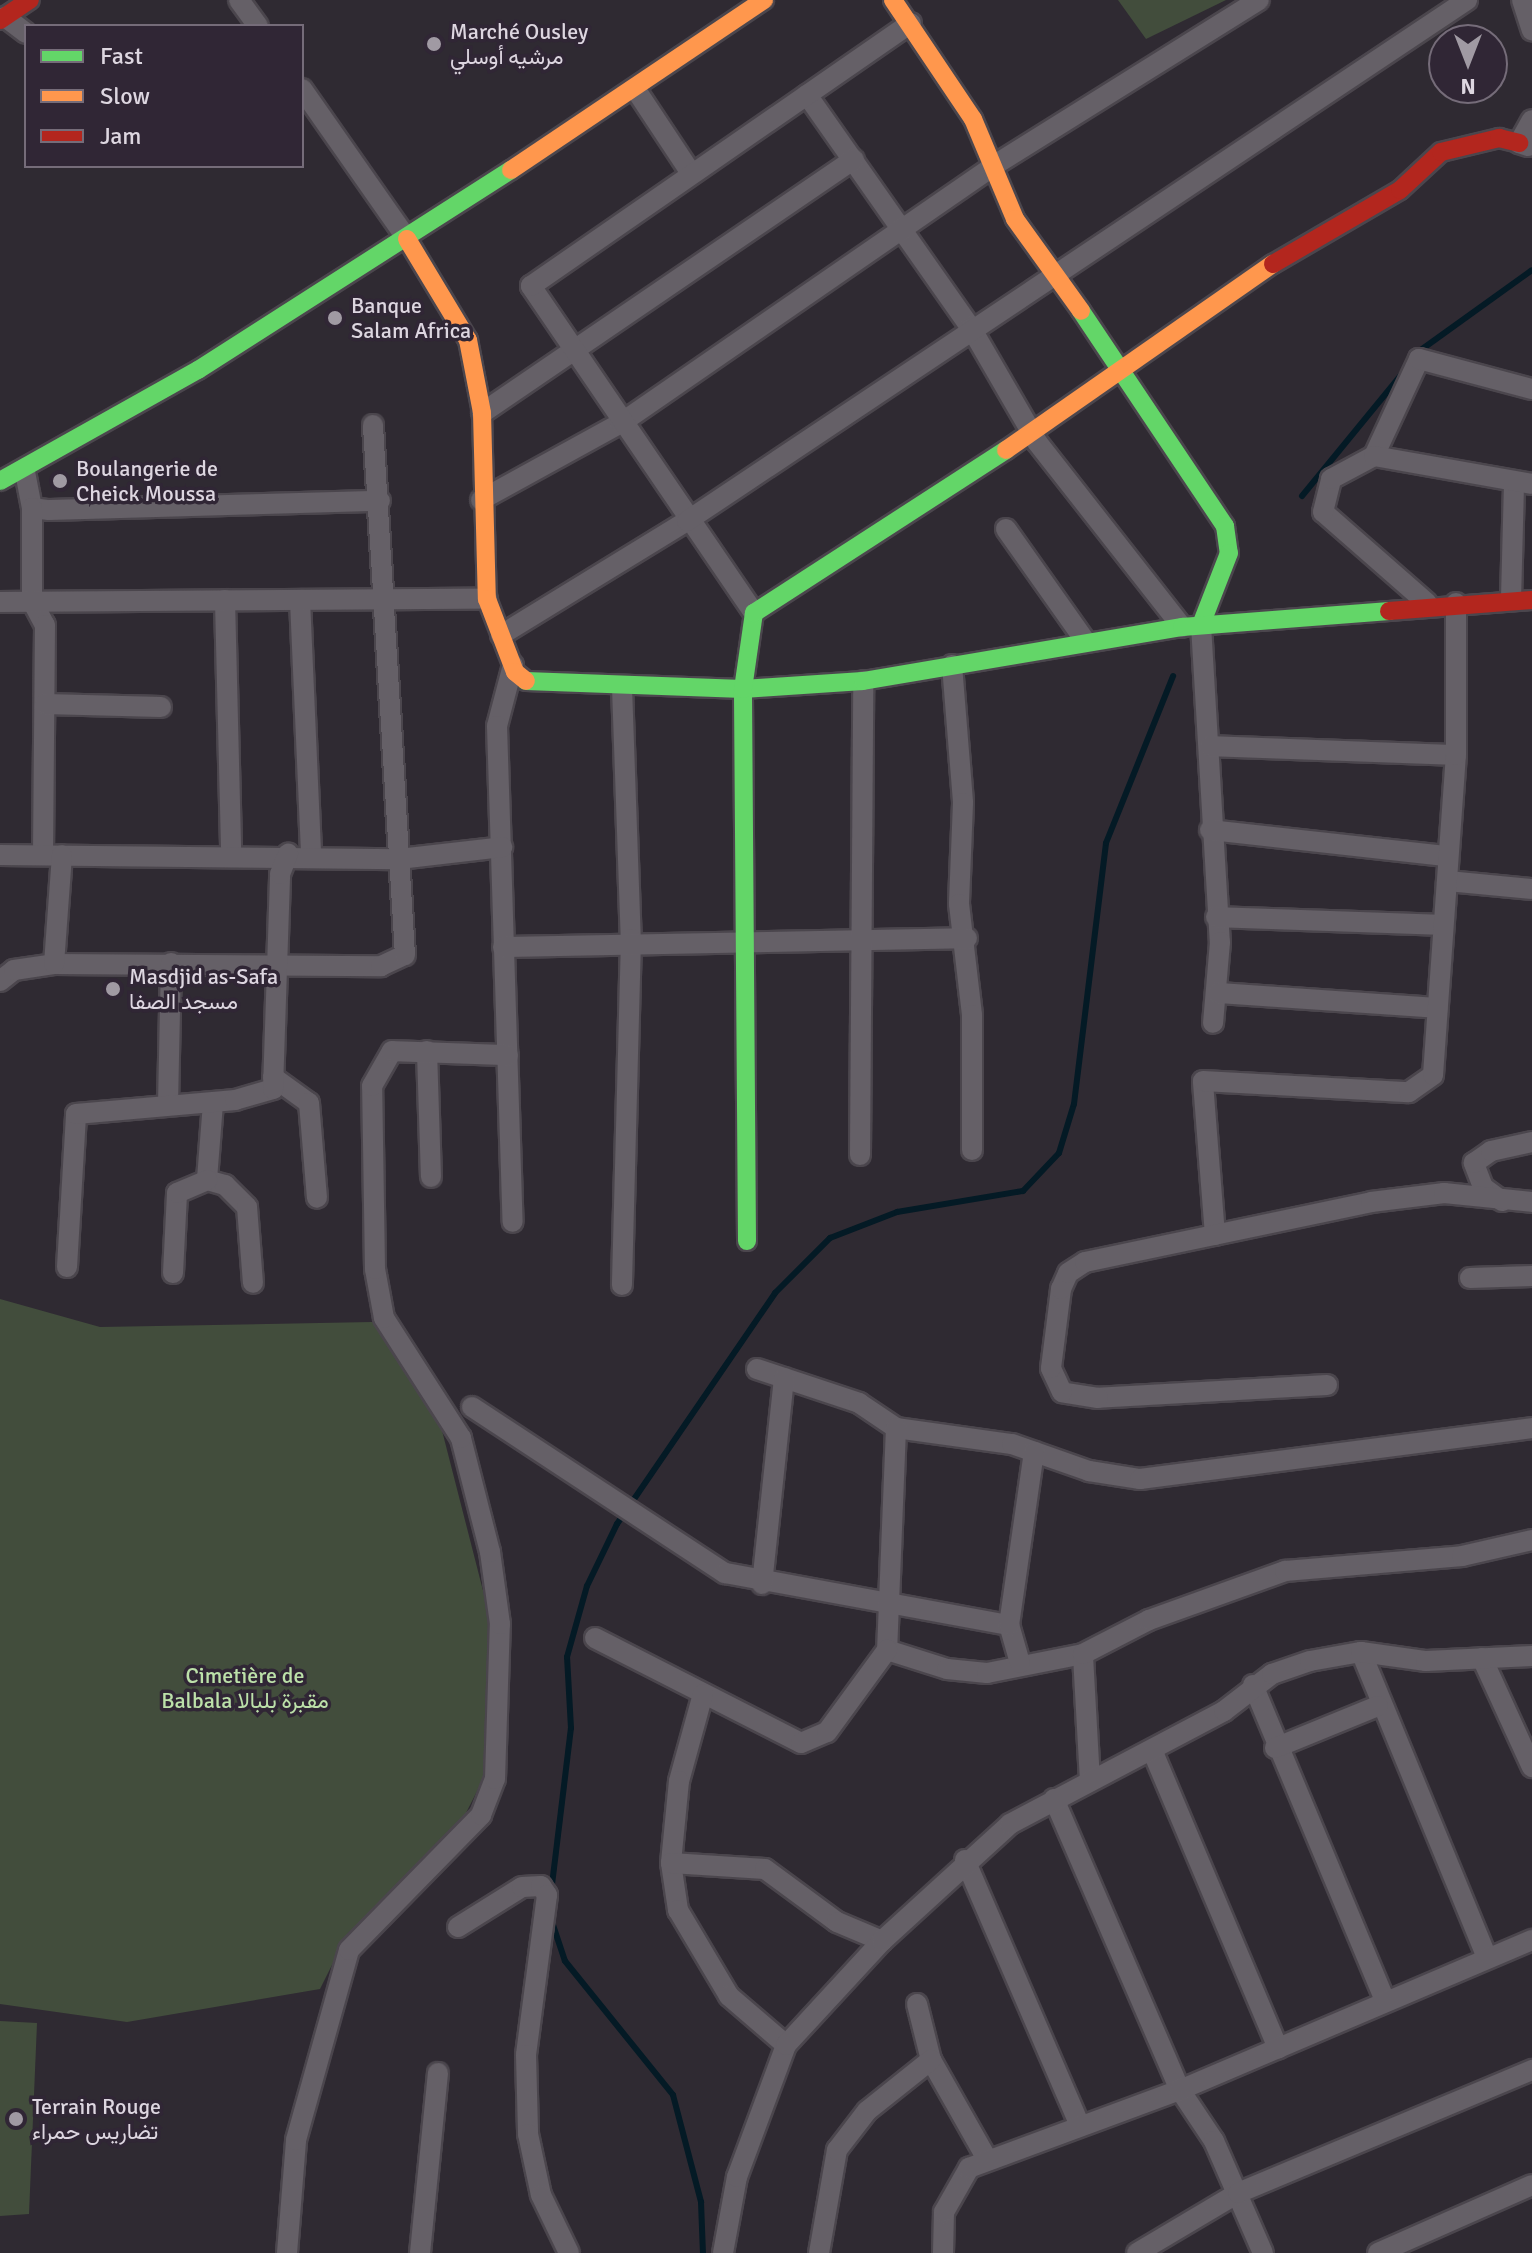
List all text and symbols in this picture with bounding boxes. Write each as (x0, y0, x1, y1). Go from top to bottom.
place label: Marché Ousley مرشيه أوسلي (450, 18, 588, 70)
legend (24, 24, 304, 168)
north arrow (1428, 24, 1508, 104)
marker: Marché Ousley مرشيه أوسلي (425, 35, 443, 53)
text: Fast (100, 41, 143, 71)
text: N (1460, 73, 1476, 100)
text: Slow (100, 81, 150, 111)
text: Jam (100, 121, 141, 151)
place label: Banque Salam Africa (351, 292, 471, 344)
marker: Banque Salam Africa (326, 309, 344, 327)
place label: Boulangerie de Cheick Moussa (76, 455, 218, 506)
marker: Boulangerie de Cheick Moussa (51, 472, 69, 490)
place label: Masdjid as-Safa مسجد الصفا (129, 963, 278, 1014)
marker: Masdjid as-Safa مسجد الصفا (104, 980, 122, 998)
park label: Cimetière de Balbala مقبرة بلبالا (161, 1662, 329, 1714)
place label: Terrain Rouge تضاريس حمراء (32, 2093, 161, 2144)
marker: Terrain Rouge تضاريس حمراء (7, 2110, 25, 2128)

